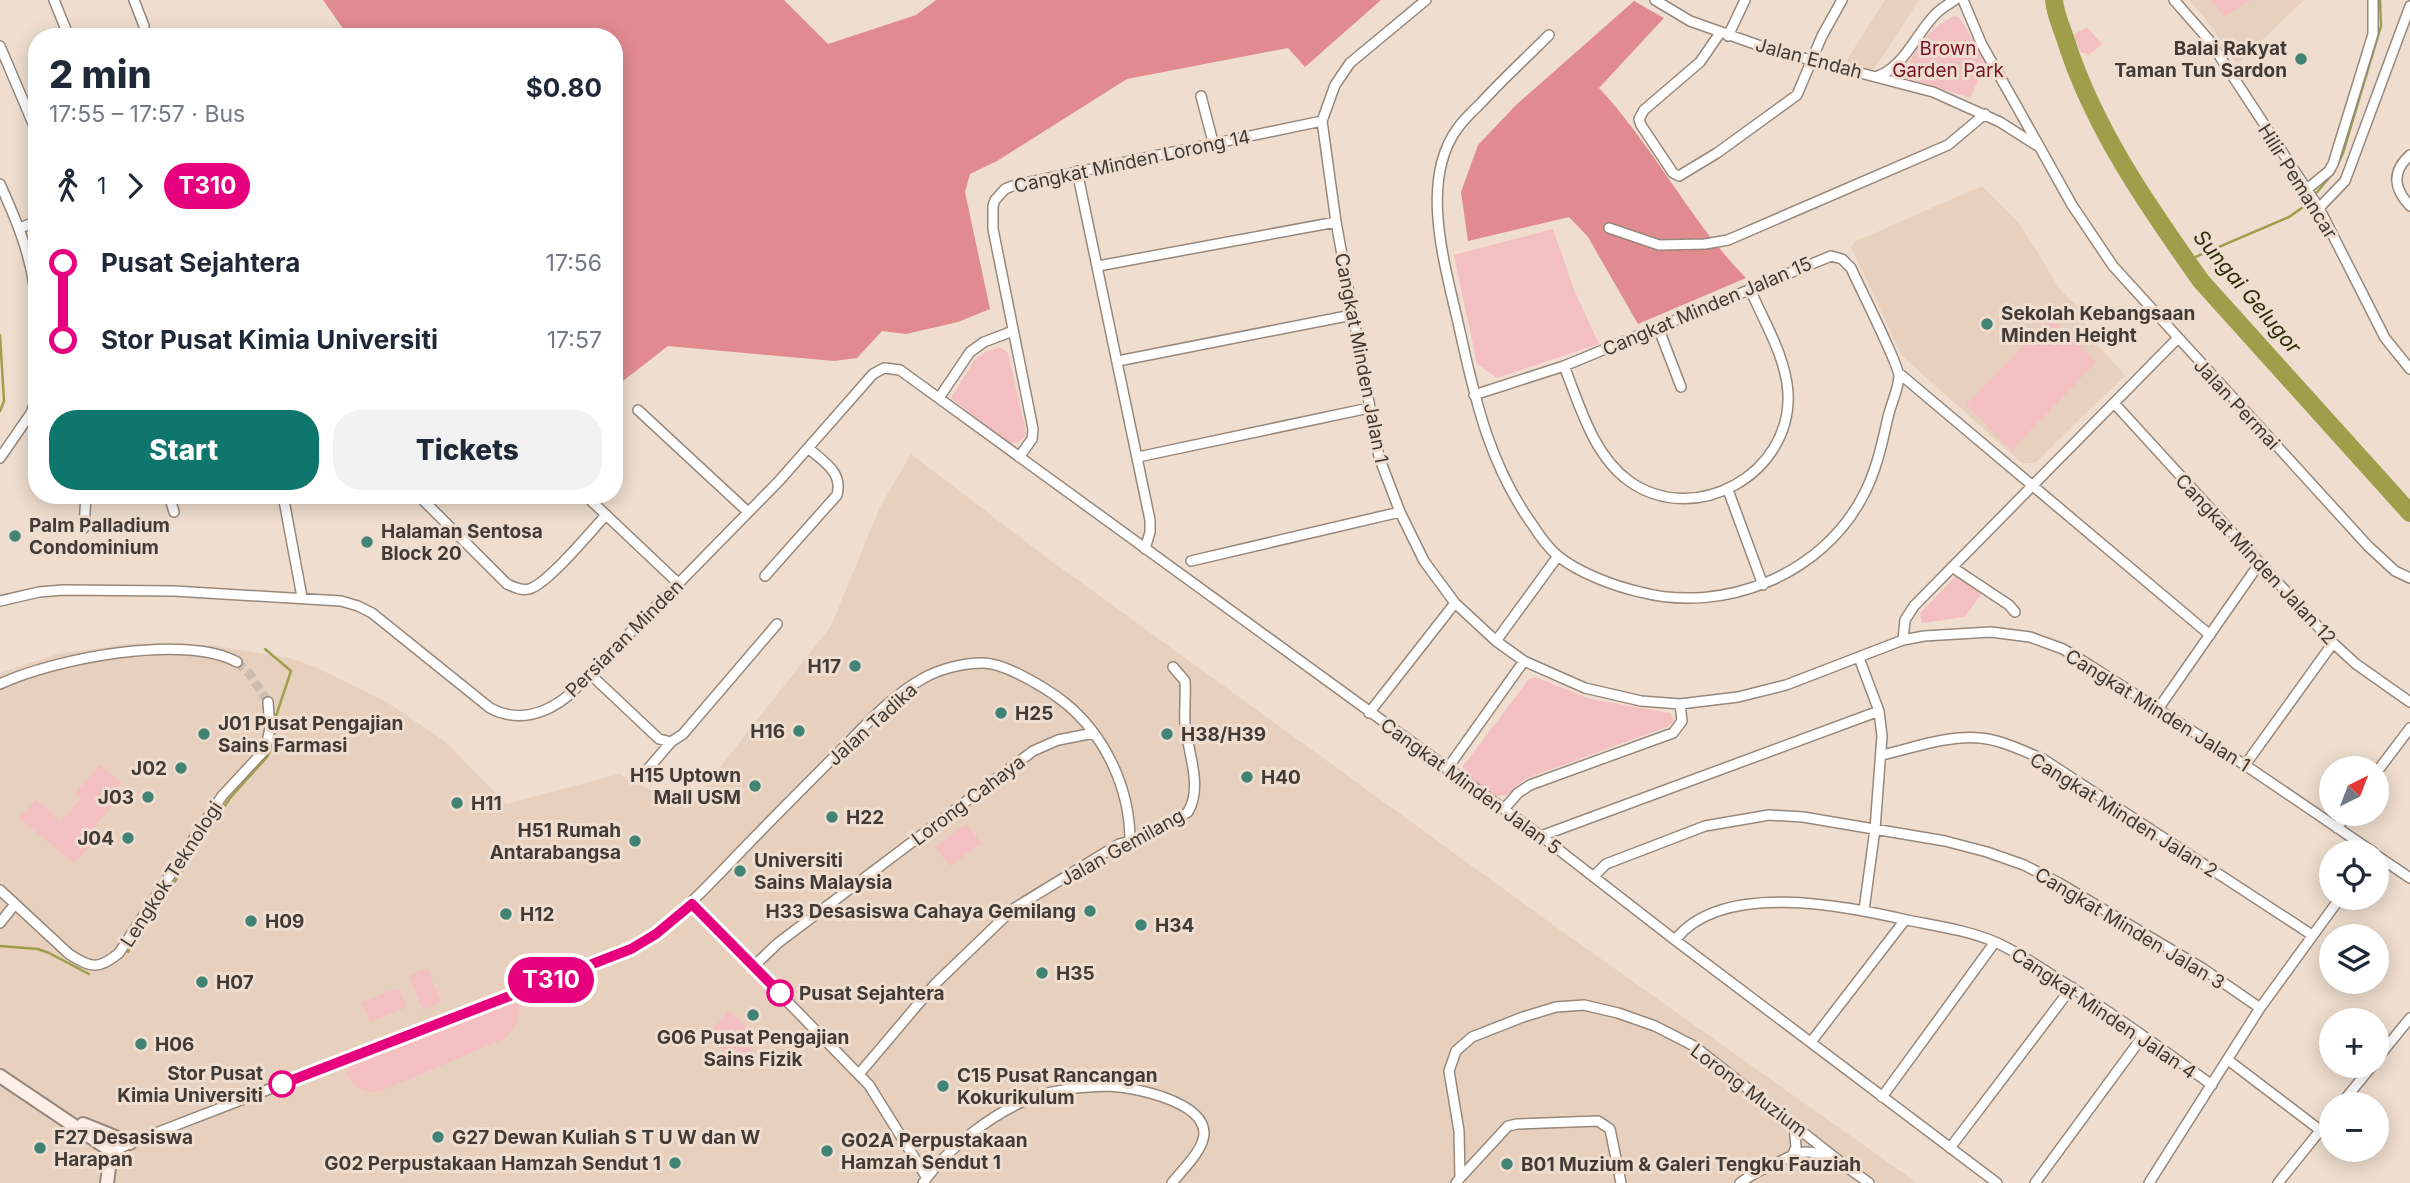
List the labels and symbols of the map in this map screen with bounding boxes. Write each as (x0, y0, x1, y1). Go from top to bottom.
street label: Jalan Endah (1753, 33, 1865, 84)
park label: Brown Garden Park (1892, 37, 2004, 82)
place label: Balai Rakyat Taman Tun Sardon (2114, 37, 2287, 82)
marker: Balai Rakyat Taman Tun Sardon (2293, 51, 2309, 67)
street label: Hilir Pemancar (2253, 120, 2342, 243)
street label: Cangkat Minden Lorong 14 (1012, 125, 1252, 198)
water label: Sungai Gelugor (2188, 225, 2307, 359)
street label: Cangkat Minden Jalan 1 (1330, 251, 1393, 465)
street label: Cangkat Minden Jalan 15 (1599, 252, 1815, 361)
place label: Sekolah Kebangsaan Minden Height (2001, 302, 2195, 347)
marker: Sekolah Kebangsaan Minden Height (1979, 316, 1995, 332)
street label: Jalan Permai (2189, 354, 2285, 455)
street label: Cangkat Minden Jalan 12 (2170, 469, 2341, 649)
place label: Palm Palladium Condominium (29, 514, 170, 559)
place label: Halaman Sentosa Block 20 (381, 520, 543, 565)
marker: Palm Palladium Condominium (7, 528, 23, 544)
marker: Halaman Sentosa Block 20 (359, 534, 375, 550)
street label: Persiaran Minden (561, 575, 688, 702)
street label: Cangkat Minden Jalan 1 (2061, 644, 2254, 777)
place label: H17 (808, 655, 841, 678)
marker: H17 (847, 658, 863, 674)
street label: Jalan Tadika (823, 678, 922, 770)
place label: H25 (1015, 702, 1053, 725)
marker: H25 (993, 705, 1009, 721)
place label: J01 Pusat Pengajian Sains Farmasi (218, 712, 403, 757)
street label: Cangkat Minden Jalan 5 (1376, 713, 1565, 860)
place label: H16 (750, 720, 785, 743)
marker: H16 (791, 723, 807, 739)
place label: H38/H39 (1181, 723, 1266, 746)
marker: J01 Pusat Pengajian Sains Farmasi (196, 726, 212, 742)
marker: H38/H39 (1159, 726, 1175, 742)
street label: Cangkat Minden Jalan 2 (2026, 748, 2222, 883)
street label: Lorong Cahaya (907, 750, 1030, 851)
north arrow (2319, 756, 2389, 826)
place label: J02 (131, 757, 167, 780)
marker: J02 (173, 760, 189, 776)
place label: H15 Uptown Mall USM (630, 764, 741, 809)
place label: H40 (1261, 766, 1301, 789)
marker: H40 (1239, 769, 1255, 785)
marker: H15 Uptown Mall USM (747, 778, 763, 794)
place label: J03 (98, 786, 134, 809)
marker: J03 (140, 789, 156, 805)
place label: H11 (471, 792, 502, 815)
marker: H11 (449, 795, 465, 811)
street label: Lengkok Teknologi (116, 797, 227, 951)
street label: Jalan Gemilang (1056, 804, 1188, 891)
place label: H22 (846, 806, 884, 829)
marker: H22 (824, 809, 840, 825)
place label: H51 Rumah Antarabangsa (490, 819, 621, 864)
place label: J04 (77, 827, 114, 850)
marker: J04 (120, 830, 136, 846)
marker: H51 Rumah Antarabangsa (627, 833, 643, 849)
place label: Universiti Sains Malaysia (754, 849, 892, 894)
marker: Universiti Sains Malaysia (732, 863, 748, 879)
street label: Cangkat Minden Jalan 3 (2031, 863, 2229, 994)
place label: H33 Desasiswa Cahaya Gemilang (766, 900, 1076, 923)
place label: H12 (520, 903, 554, 926)
marker: H33 Desasiswa Cahaya Gemilang (1082, 903, 1098, 919)
marker: H12 (498, 906, 514, 922)
place label: H09 (265, 910, 304, 933)
marker: H09 (243, 913, 259, 929)
place label: H34 (1155, 914, 1194, 937)
marker: H34 (1133, 917, 1149, 933)
street label: Cangkat Minden Jalan 4 (2007, 943, 2201, 1084)
line badge: T310 (502, 957, 600, 1003)
place label: H35 (1056, 962, 1095, 985)
marker: H35 (1034, 965, 1050, 981)
place label: H07 (216, 971, 254, 994)
marker: H07 (194, 974, 210, 990)
marker: Pusat Sejahtera (767, 980, 793, 1006)
place label: Pusat Sejahtera (799, 982, 945, 1005)
marker: G06 Pusat Pengajian Sains Fizik (745, 1007, 761, 1023)
place label: G06 Pusat Pengajian Sains Fizik (657, 1026, 849, 1071)
place label: H06 (155, 1033, 194, 1056)
marker: H06 (133, 1036, 149, 1052)
street label: Lorong Muzium (1686, 1039, 1812, 1142)
place label: Stor Pusat Kimia Universiti (117, 1062, 263, 1107)
place label: C15 Pusat Rancangan Kokurikulum (957, 1064, 1158, 1109)
marker: Stor Pusat Kimia Universiti (269, 1071, 295, 1097)
marker: C15 Pusat Rancangan Kokurikulum (935, 1078, 951, 1094)
place label: F27 Desasiswa Harapan (54, 1126, 193, 1171)
place label: G27 Dewan Kuliah S T U W dan W (452, 1126, 761, 1149)
marker: G27 Dewan Kuliah S T U W dan W (430, 1129, 446, 1145)
place label: G02A Perpustakaan Hamzah Sendut 1 (841, 1129, 1028, 1174)
marker: F27 Desasiswa Harapan (32, 1140, 48, 1156)
marker: G02A Perpustakaan Hamzah Sendut 1 (819, 1143, 835, 1159)
place label: G02 Perpustakaan Hamzah Sendut 1 (324, 1152, 661, 1175)
place label: B01 Muzium & Galeri Tengku Fauziah (1521, 1153, 1861, 1176)
marker: G02 Perpustakaan Hamzah Sendut 1 (667, 1155, 683, 1171)
marker: B01 Muzium & Galeri Tengku Fauziah (1499, 1156, 1515, 1172)

